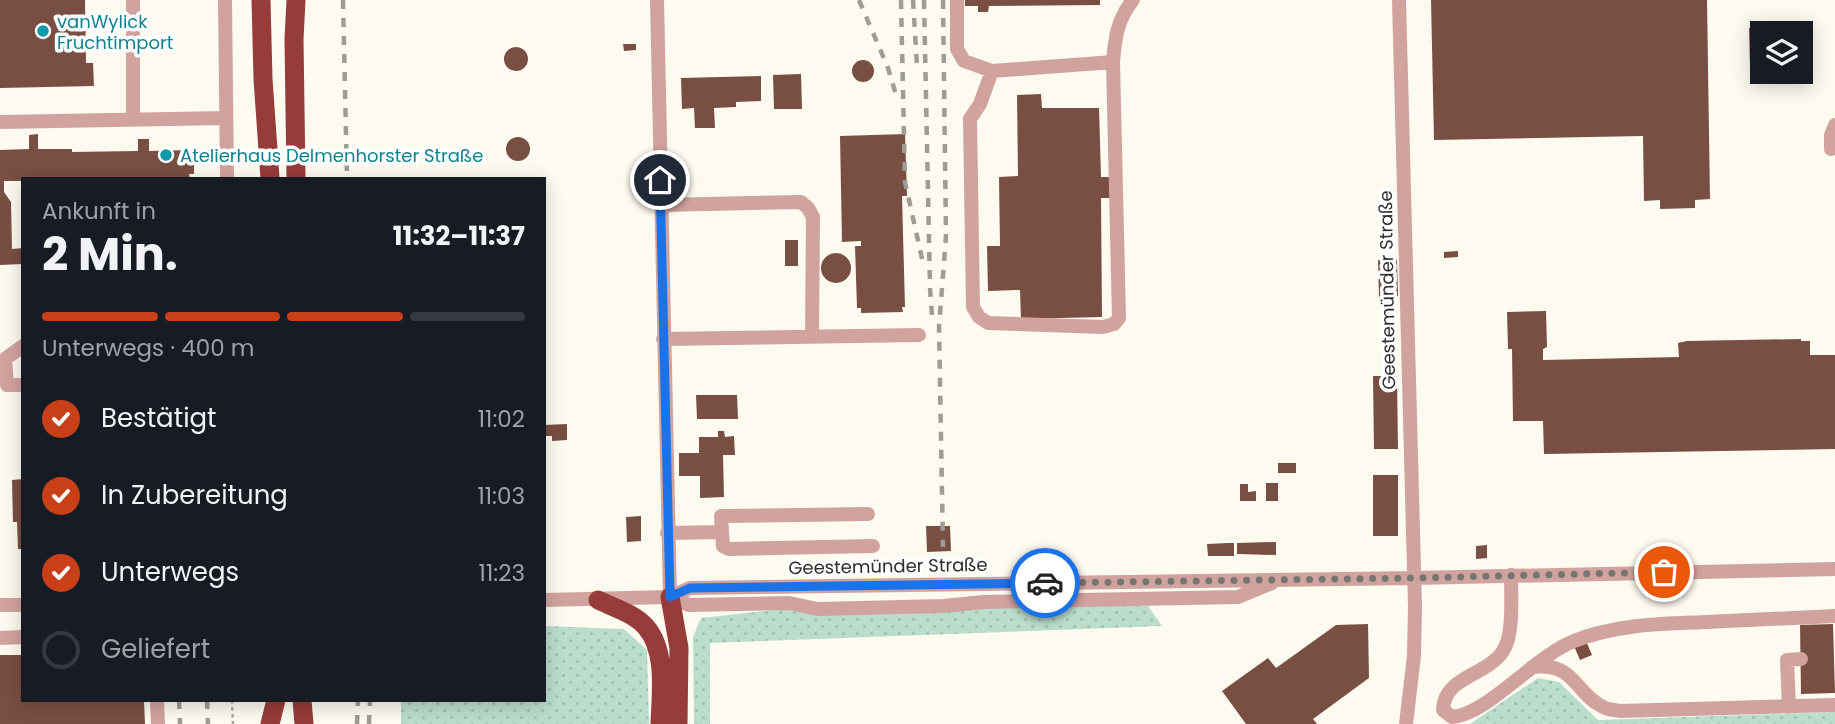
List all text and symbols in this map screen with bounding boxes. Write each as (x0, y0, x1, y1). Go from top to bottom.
place label: vanWylick Fruchtimport (57, 9, 173, 55)
map controls (1750, 21, 1813, 84)
button: layers (1750, 21, 1813, 84)
marker: vanWylick Fruchtimport (35, 23, 51, 39)
place label: Atelierhaus Delmenhorster Straße (180, 143, 483, 168)
marker: Atelierhaus Delmenhorster Straße (158, 147, 174, 163)
pin (630, 150, 690, 210)
icon: home (641, 161, 679, 199)
street label: Geestemünder Straße (1373, 190, 1401, 390)
text: Ankunft in (42, 195, 156, 227)
text: 11:32–11:37 (393, 218, 525, 254)
text: 2 Min. (42, 222, 178, 286)
text: Unterwegs · 400 m (42, 332, 254, 364)
icon: check (42, 400, 80, 438)
text: Bestätigt (101, 400, 217, 436)
text: 11:02 (478, 403, 525, 435)
icon: check (42, 477, 80, 515)
text: In Zubereitung (101, 477, 288, 513)
text: 11:03 (477, 480, 525, 512)
pin (1634, 542, 1694, 602)
courier (1010, 548, 1080, 618)
street label: Geestemünder Straße (788, 552, 988, 580)
icon: bag (1645, 553, 1683, 591)
icon: check (42, 554, 80, 592)
text: Unterwegs (101, 554, 239, 590)
text: 11:23 (479, 557, 525, 589)
icon: car (1026, 564, 1064, 602)
text: Geliefert (101, 631, 210, 667)

